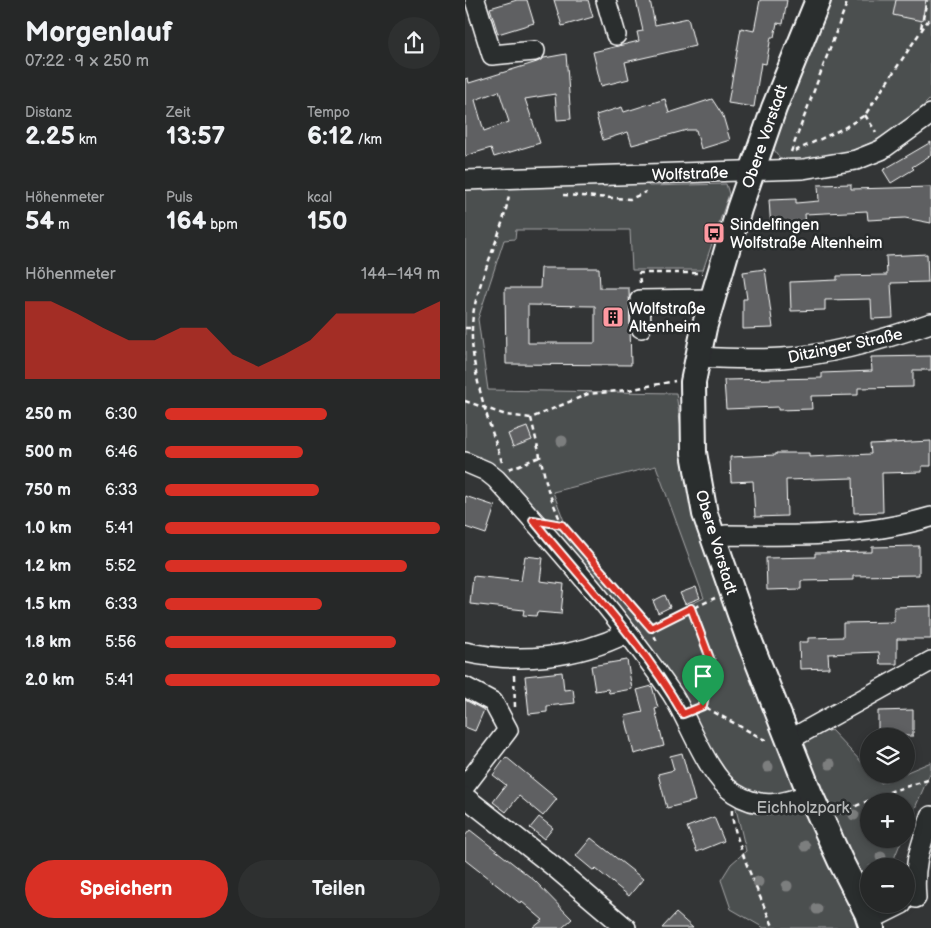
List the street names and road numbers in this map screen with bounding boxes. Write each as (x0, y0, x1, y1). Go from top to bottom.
street label: Obere Vorstadt (739, 82, 792, 191)
street label: Wolfstraße (651, 164, 729, 185)
street label: Ditzinger Straße (786, 325, 905, 368)
street label: Obere Vorstadt (691, 488, 741, 597)

